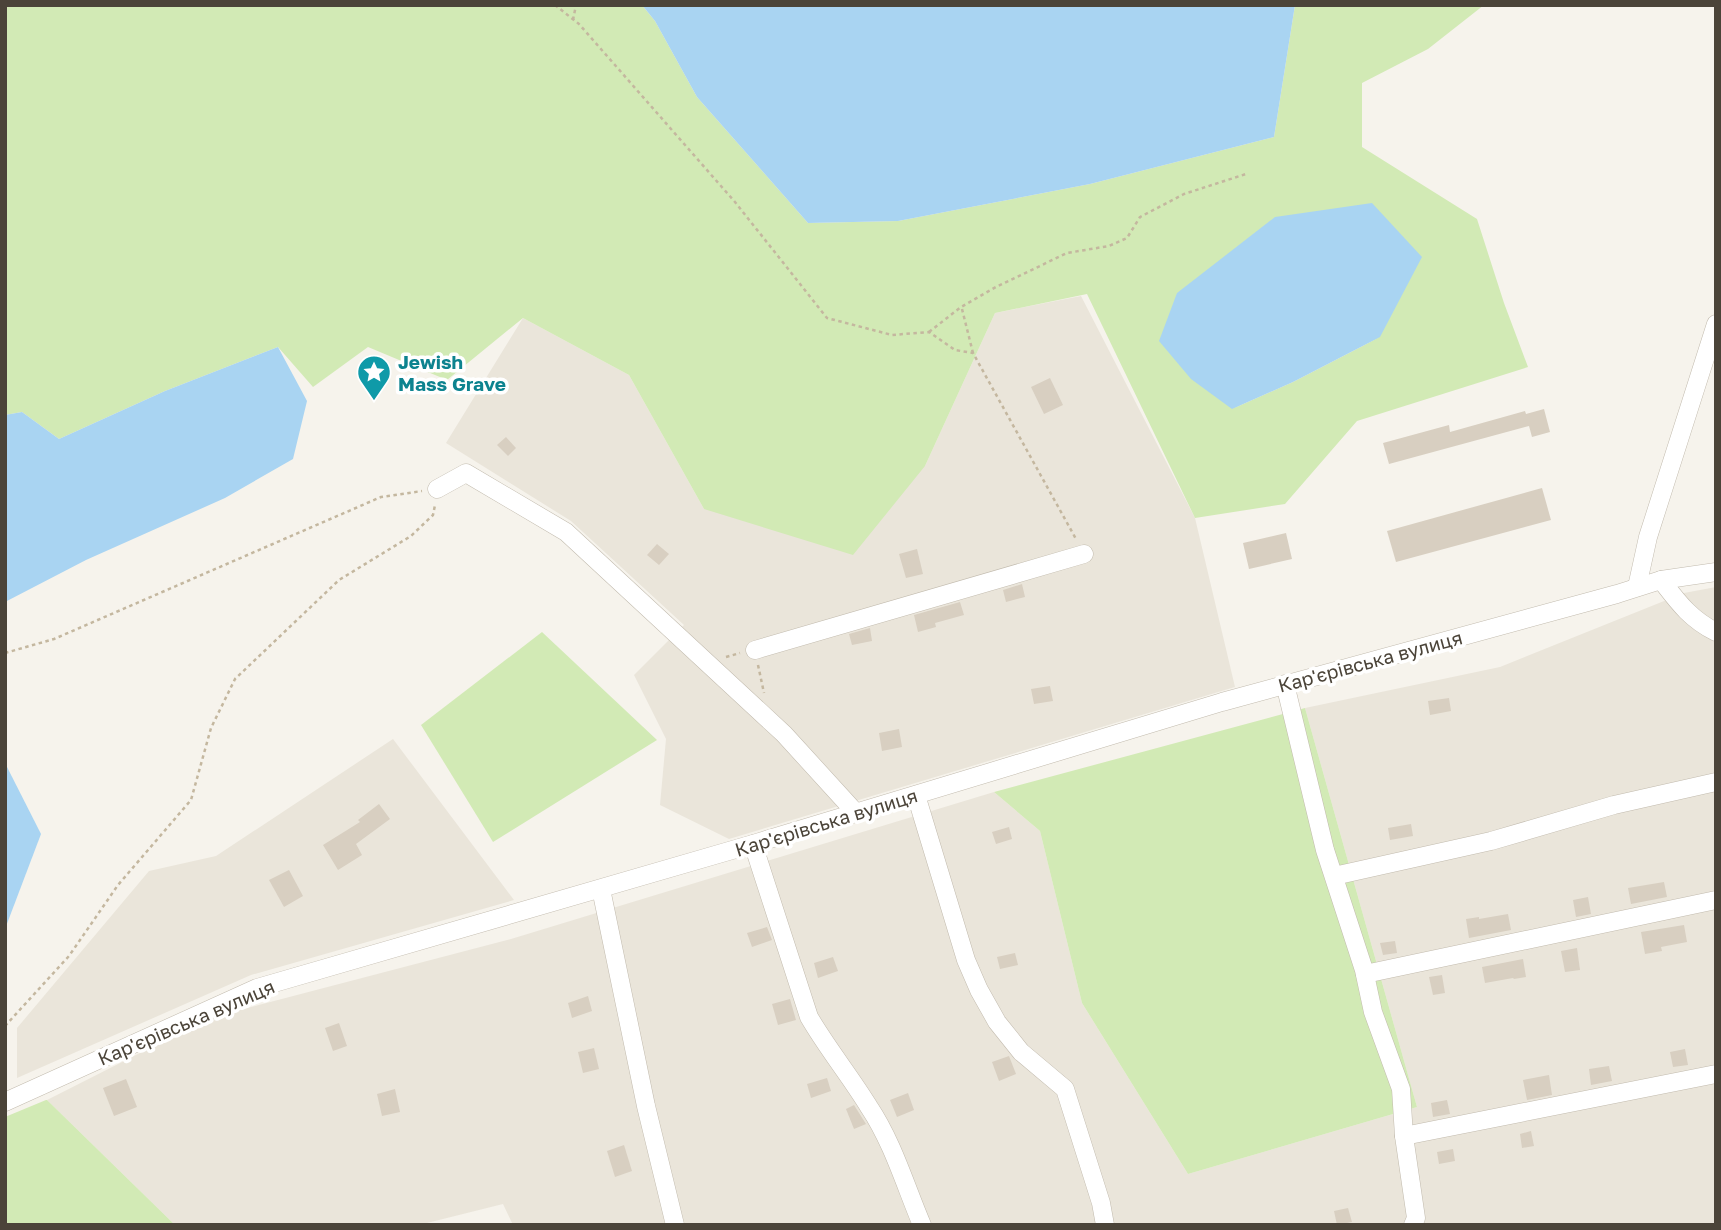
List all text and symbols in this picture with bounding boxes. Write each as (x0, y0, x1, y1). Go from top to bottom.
place label: Jewish Mass Grave (398, 350, 506, 395)
place icon: Jewish Mass Grave (355, 353, 393, 402)
street label: Кар'єрівська вулиця (1275, 625, 1465, 697)
street label: Кар'єрівська вулиця (732, 783, 920, 861)
street label: Кар'єрівська вулиця (94, 974, 278, 1070)

